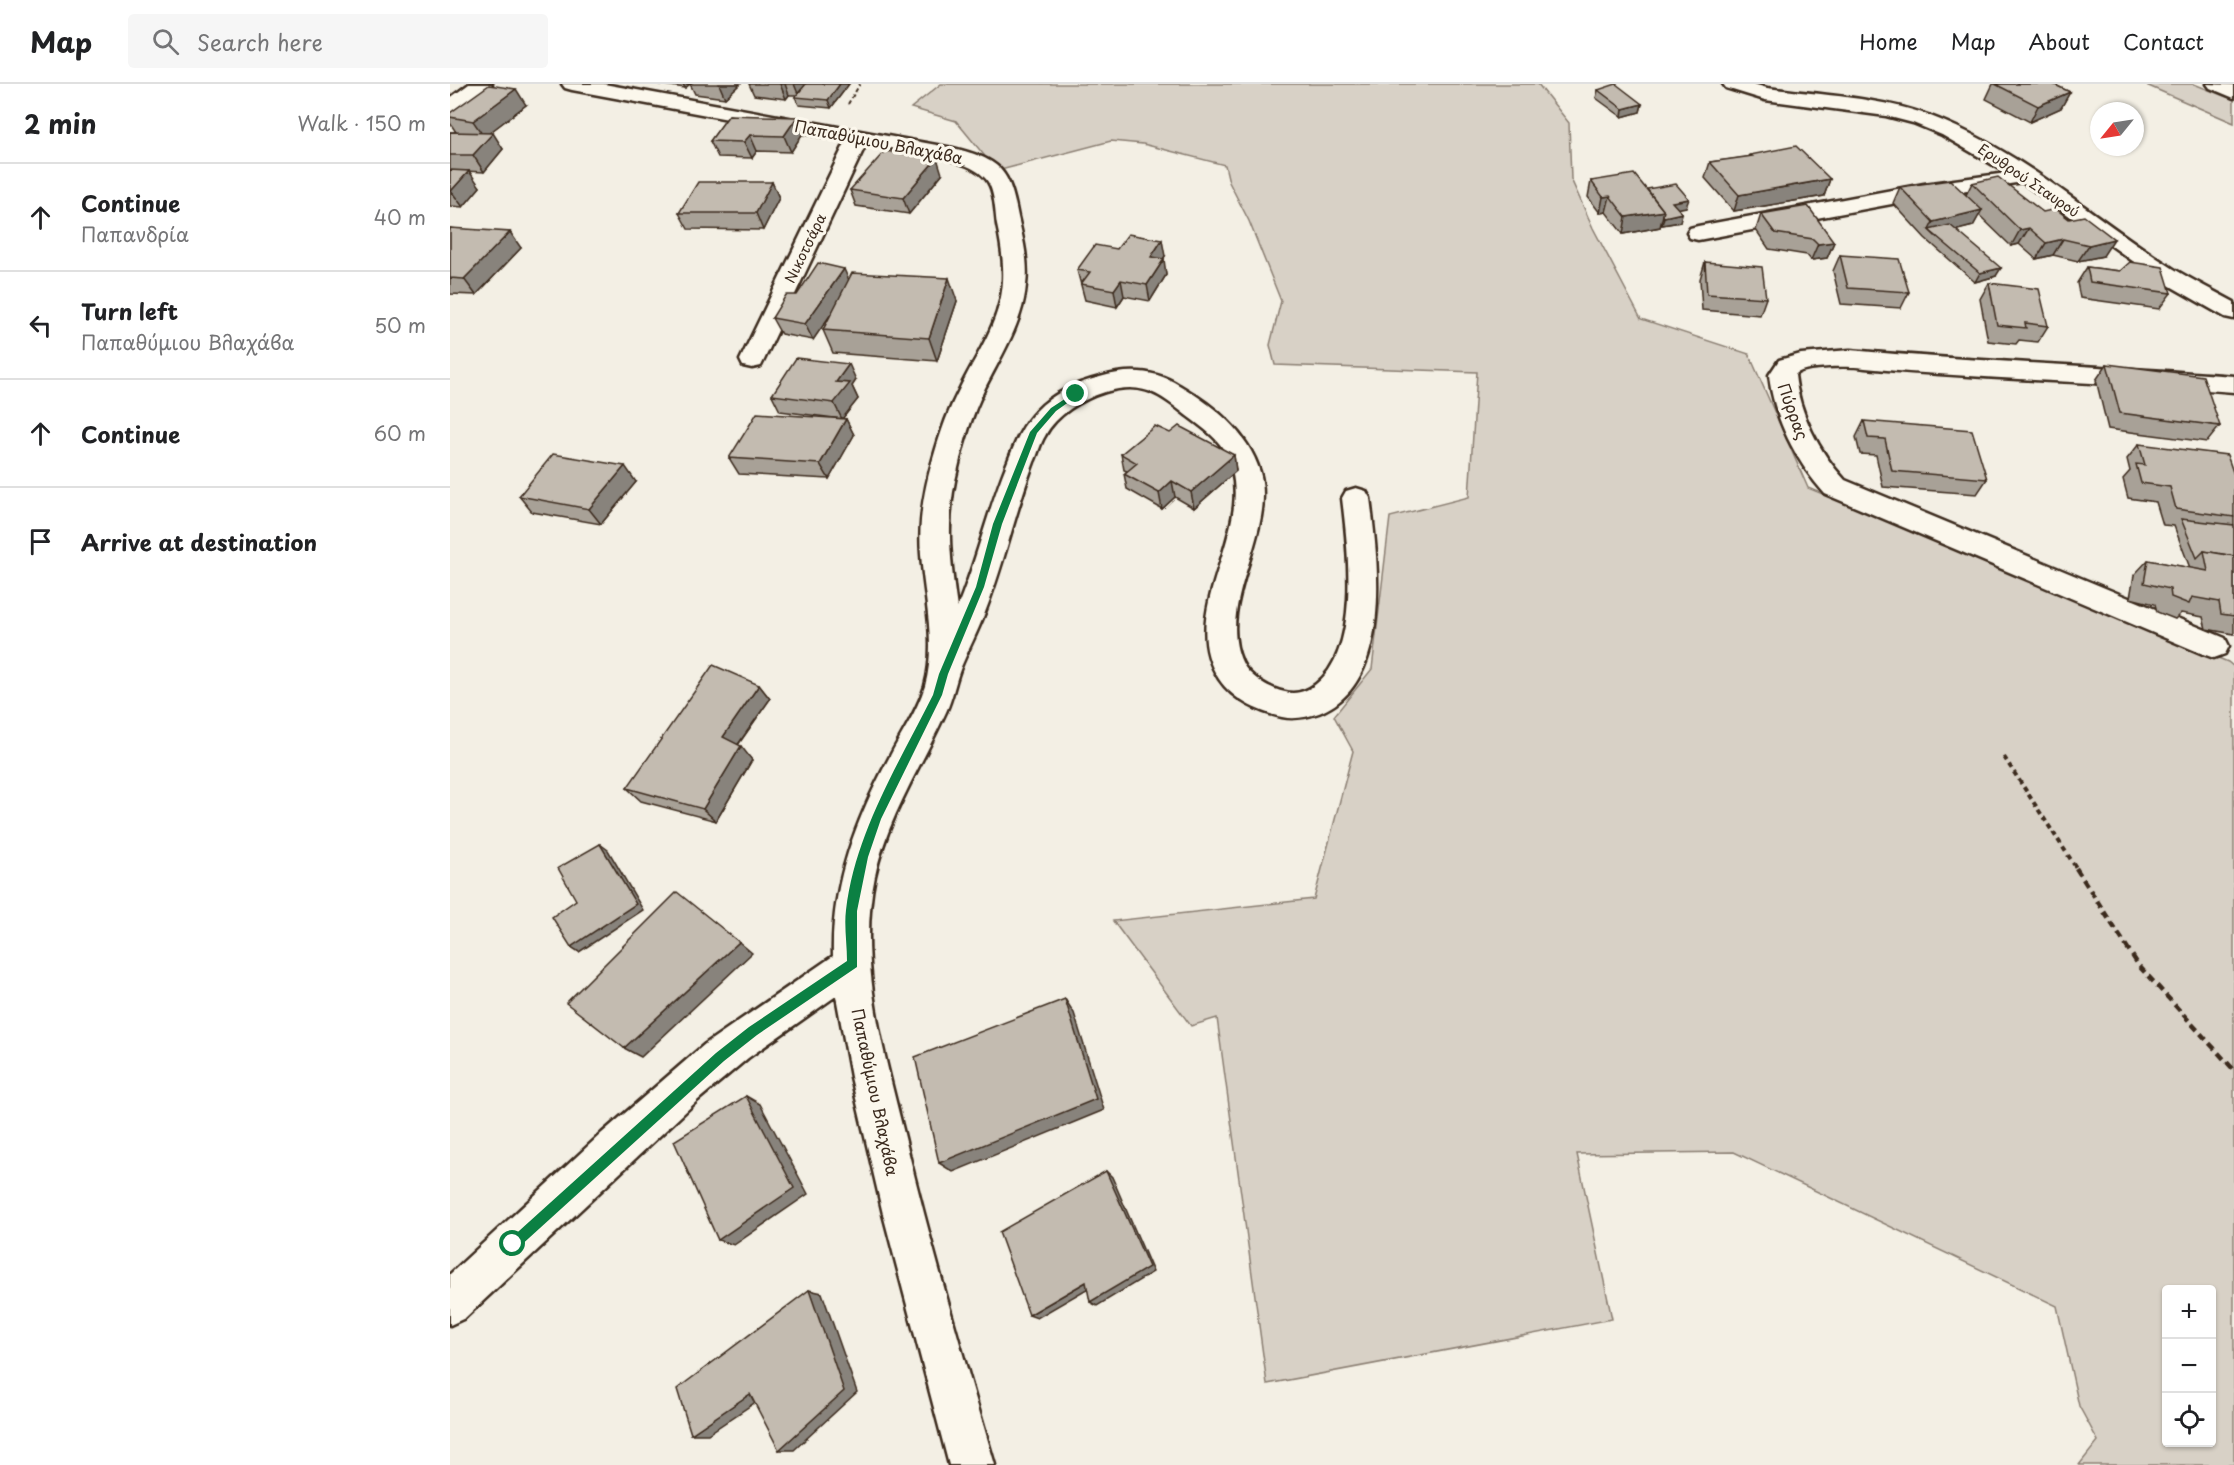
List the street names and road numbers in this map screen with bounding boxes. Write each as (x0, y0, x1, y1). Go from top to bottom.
street label: Παπαθύμιου Βλαχάβα (793, 113, 965, 169)
street label: Ερυθρού Σταυρού (1974, 138, 2084, 222)
street label: Νικοτσάρα (779, 210, 831, 286)
street label: Πύρρας (1773, 379, 1815, 443)
street label: Παπαθύμιου Βλαχάβα (847, 1006, 905, 1178)

